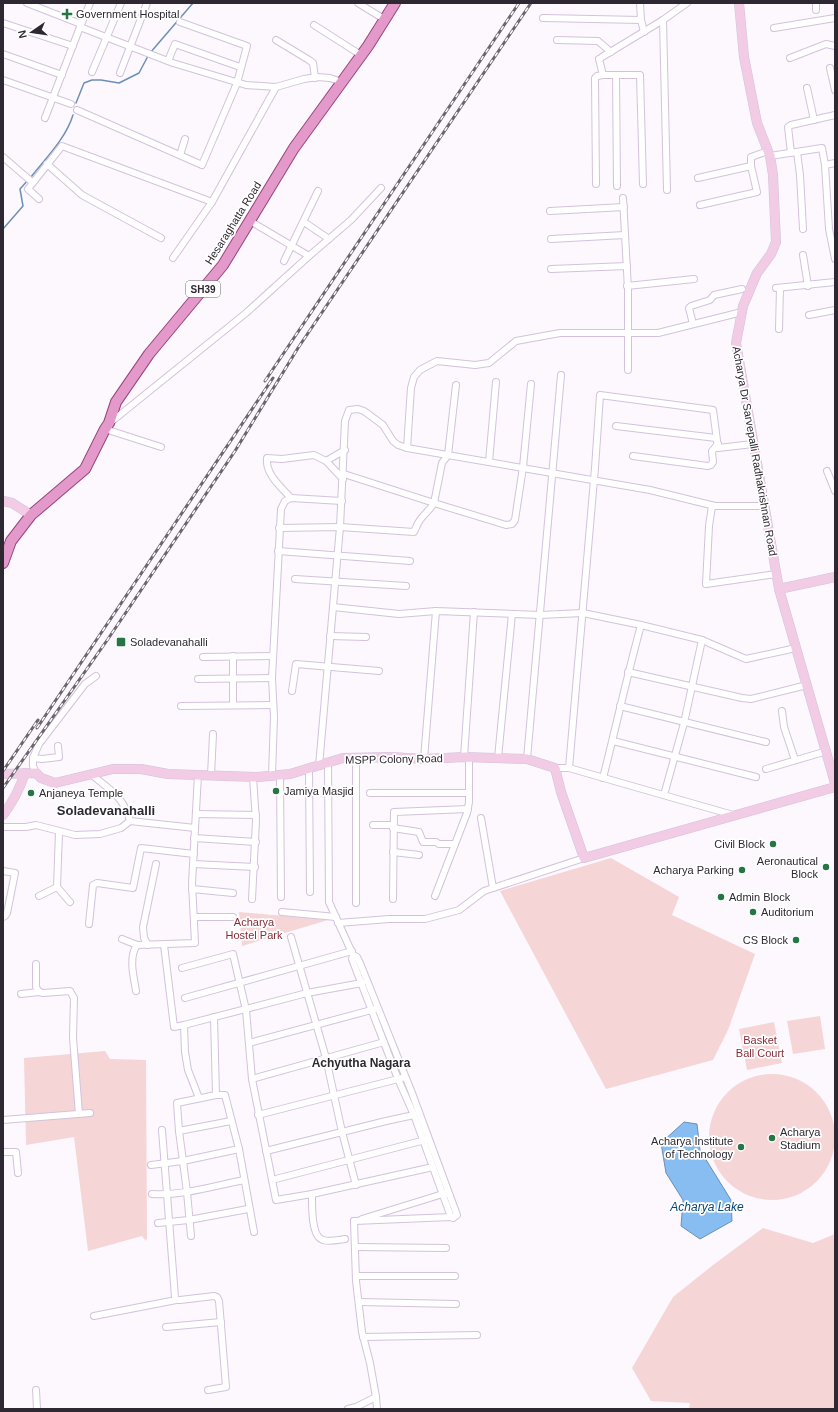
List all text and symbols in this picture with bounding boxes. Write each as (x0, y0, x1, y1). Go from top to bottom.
marker: Government Hospital (61, 8, 73, 20)
place label: Government Hospital (76, 8, 179, 20)
north arrow (12, 12, 52, 52)
text: N (16, 29, 29, 39)
street label: Hesaraghatta Road (203, 179, 263, 267)
road number: SH39 (186, 281, 220, 297)
street label: Acharya Dr Sarvepalli Radhakrishnan Road (731, 345, 779, 557)
marker: Soladevanahalli (115, 636, 127, 648)
place label: Soladevanahalli (130, 636, 208, 648)
street label: MSPP Colony Road (345, 752, 443, 766)
place label: Jamiya Masjid (284, 785, 354, 797)
marker: Jamiya Masjid (271, 786, 281, 796)
place label: Anjaneya Temple (39, 787, 123, 799)
marker: Anjaneya Temple (26, 788, 36, 798)
district label: Soladevanahalli (57, 803, 155, 818)
place label: Civil Block (714, 838, 765, 850)
marker: Civil Block (768, 839, 778, 849)
place label: Aeronautical Block (757, 855, 818, 880)
marker: Aeronautical Block (821, 862, 831, 872)
place label: Acharya Parking (653, 864, 734, 876)
marker: Acharya Parking (737, 865, 747, 875)
place label: Admin Block (729, 891, 791, 903)
marker: Admin Block (716, 892, 726, 902)
place label: Auditorium (761, 906, 814, 918)
marker: Auditorium (748, 907, 758, 917)
park label: Acharya Hostel Park (226, 916, 283, 941)
place label: CS Block (743, 934, 788, 946)
marker: CS Block (791, 935, 801, 945)
park label: Basket Ball Court (736, 1034, 784, 1059)
district label: Achyutha Nagara (312, 1056, 411, 1070)
place label: Acharya Stadium (780, 1126, 821, 1151)
marker: Acharya Stadium (767, 1133, 777, 1143)
place label: Acharya Institute of Technology (651, 1135, 733, 1160)
marker: Acharya Institute of Technology (736, 1142, 746, 1152)
water label: Acharya Lake (669, 1200, 744, 1214)

